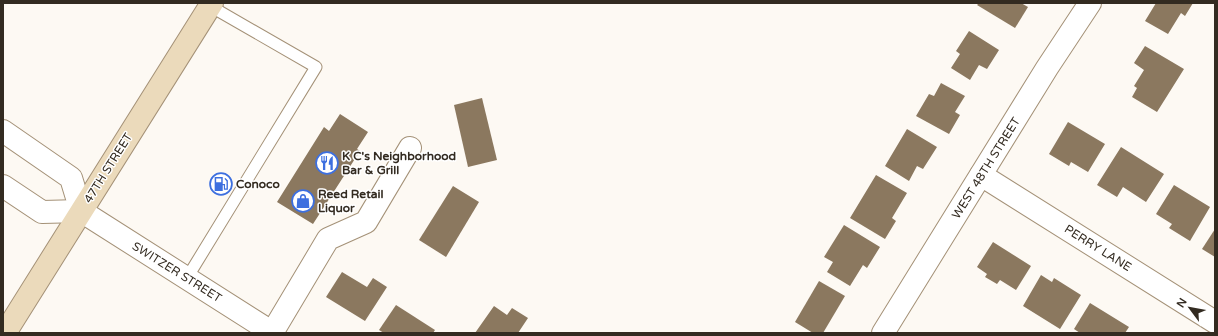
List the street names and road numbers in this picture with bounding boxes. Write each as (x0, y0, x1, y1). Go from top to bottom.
street label: WEST 48TH STREET (949, 114, 1023, 221)
street label: 47TH STREET (81, 130, 135, 206)
street label: PERRY LANE (1062, 222, 1134, 274)
street label: SWITZER STREET (130, 239, 225, 305)

